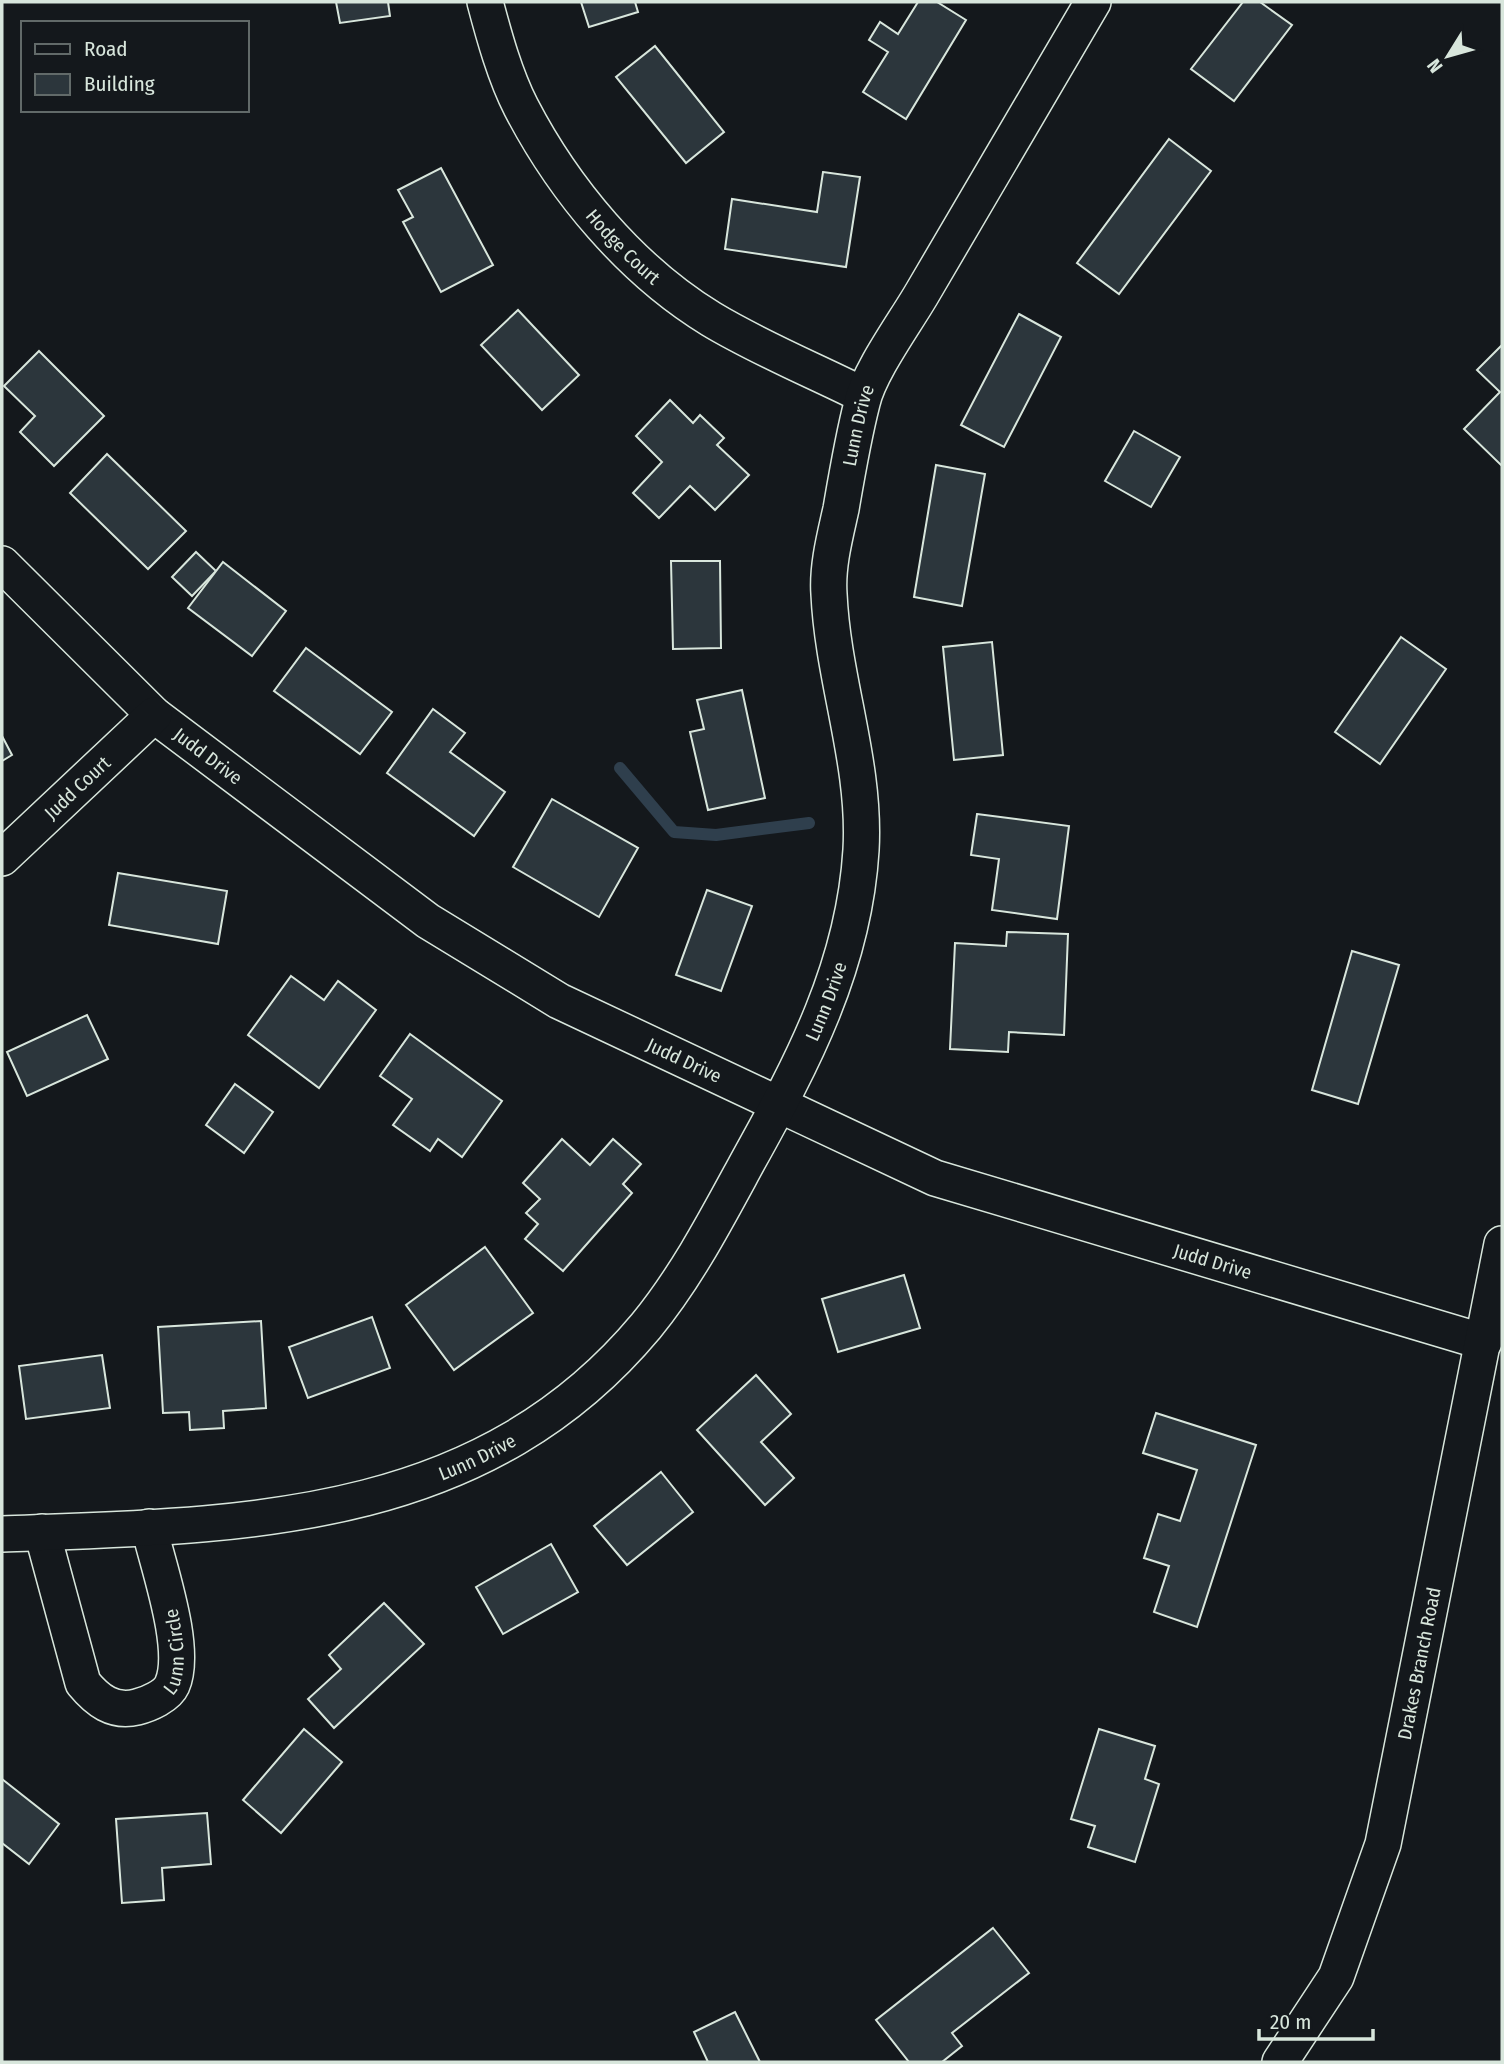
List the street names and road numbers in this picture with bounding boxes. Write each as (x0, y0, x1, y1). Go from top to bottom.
street label: Hodge Court (581, 205, 665, 290)
street label: Lunn Drive (838, 381, 879, 468)
street label: Judd Drive (169, 723, 247, 789)
street label: Judd Court (40, 751, 116, 824)
street label: Lunn Drive (801, 959, 852, 1045)
street label: Judd Drive (643, 1033, 725, 1088)
street label: Judd Drive (1171, 1239, 1254, 1284)
street label: Lunn Drive (435, 1429, 520, 1486)
street label: Drakes Branch Road (1393, 1585, 1446, 1742)
street label: Lunn Circle (158, 1607, 189, 1699)

